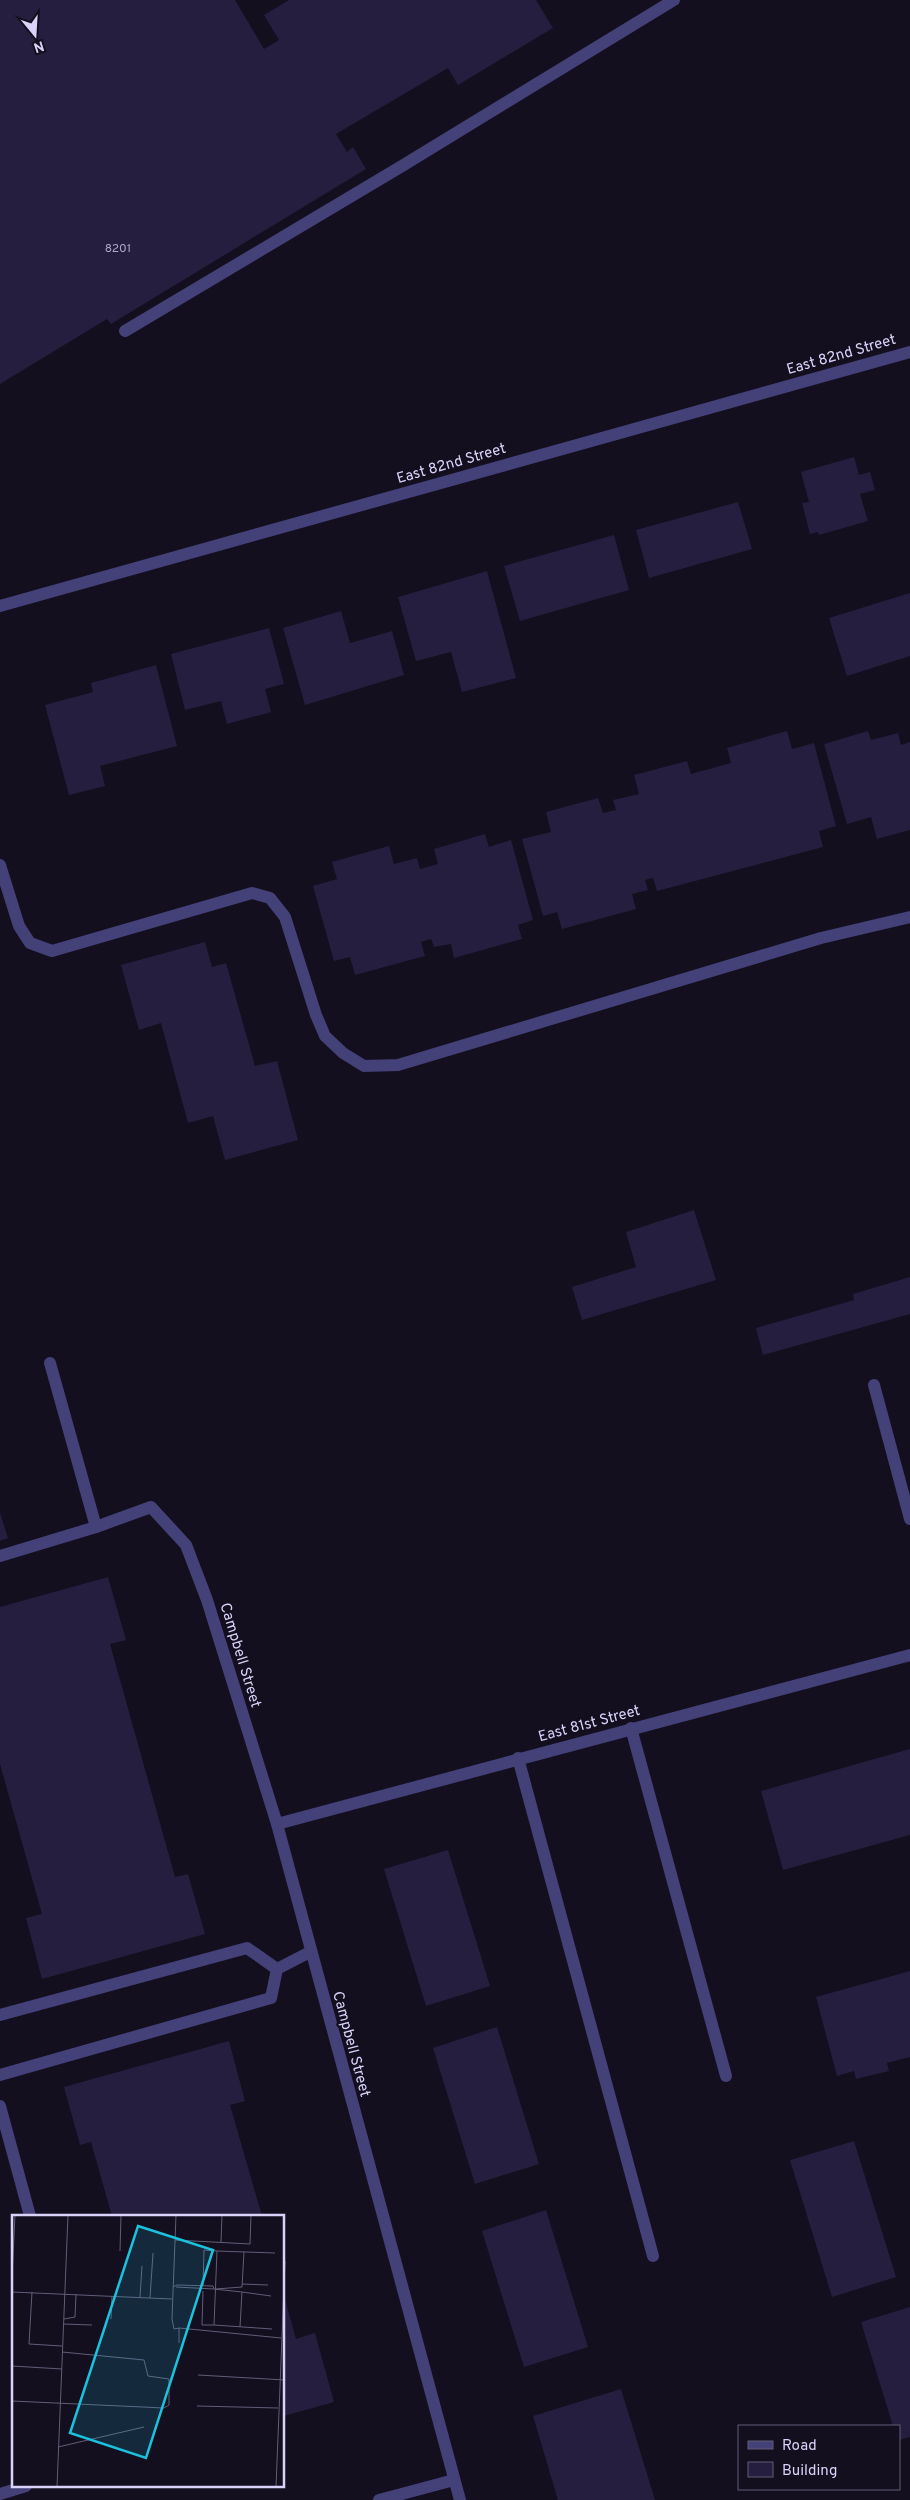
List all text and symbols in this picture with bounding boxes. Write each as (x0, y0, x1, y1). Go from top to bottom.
north arrow (10, 10, 60, 60)
text: N (31, 36, 46, 56)
house number: 8201 (105, 241, 131, 257)
street label: East 82nd Street (785, 331, 898, 380)
street label: East 82nd Street (395, 440, 508, 489)
street label: Campbell Street (215, 1601, 265, 1710)
street label: East 81st Street (536, 1702, 642, 1747)
street label: Campbell Street (327, 1989, 374, 2099)
inset map (12, 2215, 285, 2488)
legend (738, 2425, 900, 2490)
text: Road (782, 2437, 817, 2456)
text: Building (782, 2462, 837, 2481)

